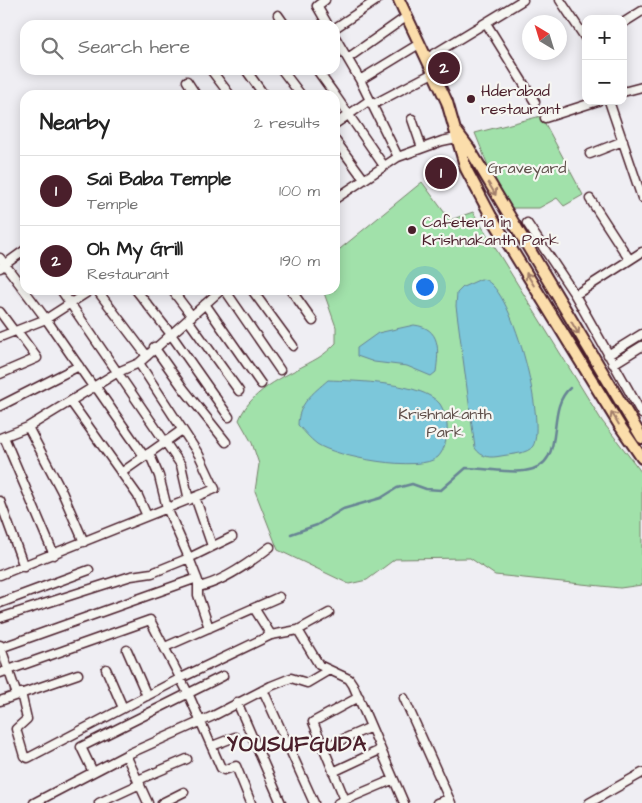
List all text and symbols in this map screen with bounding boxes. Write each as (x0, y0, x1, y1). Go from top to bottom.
north arrow (522, 15, 567, 60)
map controls (582, 15, 627, 105)
button: + (582, 15, 627, 60)
search box (20, 20, 340, 75)
icon: search (38, 34, 66, 62)
text: Search here (78, 34, 190, 61)
pin: 2 (428, 49, 460, 87)
button: − (582, 60, 627, 105)
place label: Hderabad restaurant (481, 80, 561, 120)
marker: Hderabad restaurant (465, 93, 477, 105)
text: Nearby (40, 108, 110, 137)
text: 2 results (254, 112, 320, 134)
pin: 1 (425, 154, 457, 192)
park label: Graveyard (488, 157, 566, 180)
text: Sai Baba Temple (87, 166, 231, 193)
text: 1 (55, 180, 57, 202)
text: 100 m (279, 180, 320, 202)
one-way arrow (487, 181, 497, 195)
text: Temple (87, 193, 138, 215)
place label: Cafeteria in Krishnakanth Park (422, 211, 559, 251)
marker: Cafeteria in Krishnakanth Park (406, 224, 418, 236)
text: Oh My Grill (87, 236, 183, 263)
text: 2 (51, 250, 61, 272)
text: 190 m (280, 250, 320, 272)
text: Restaurant (87, 263, 169, 285)
one-way arrow (524, 273, 534, 287)
your location (412, 274, 438, 300)
one-way arrow (571, 320, 581, 334)
park label: Krishnakanth Park (398, 403, 492, 443)
one-way arrow (609, 411, 619, 425)
district label: YOUSUFGUDA (227, 730, 367, 759)

